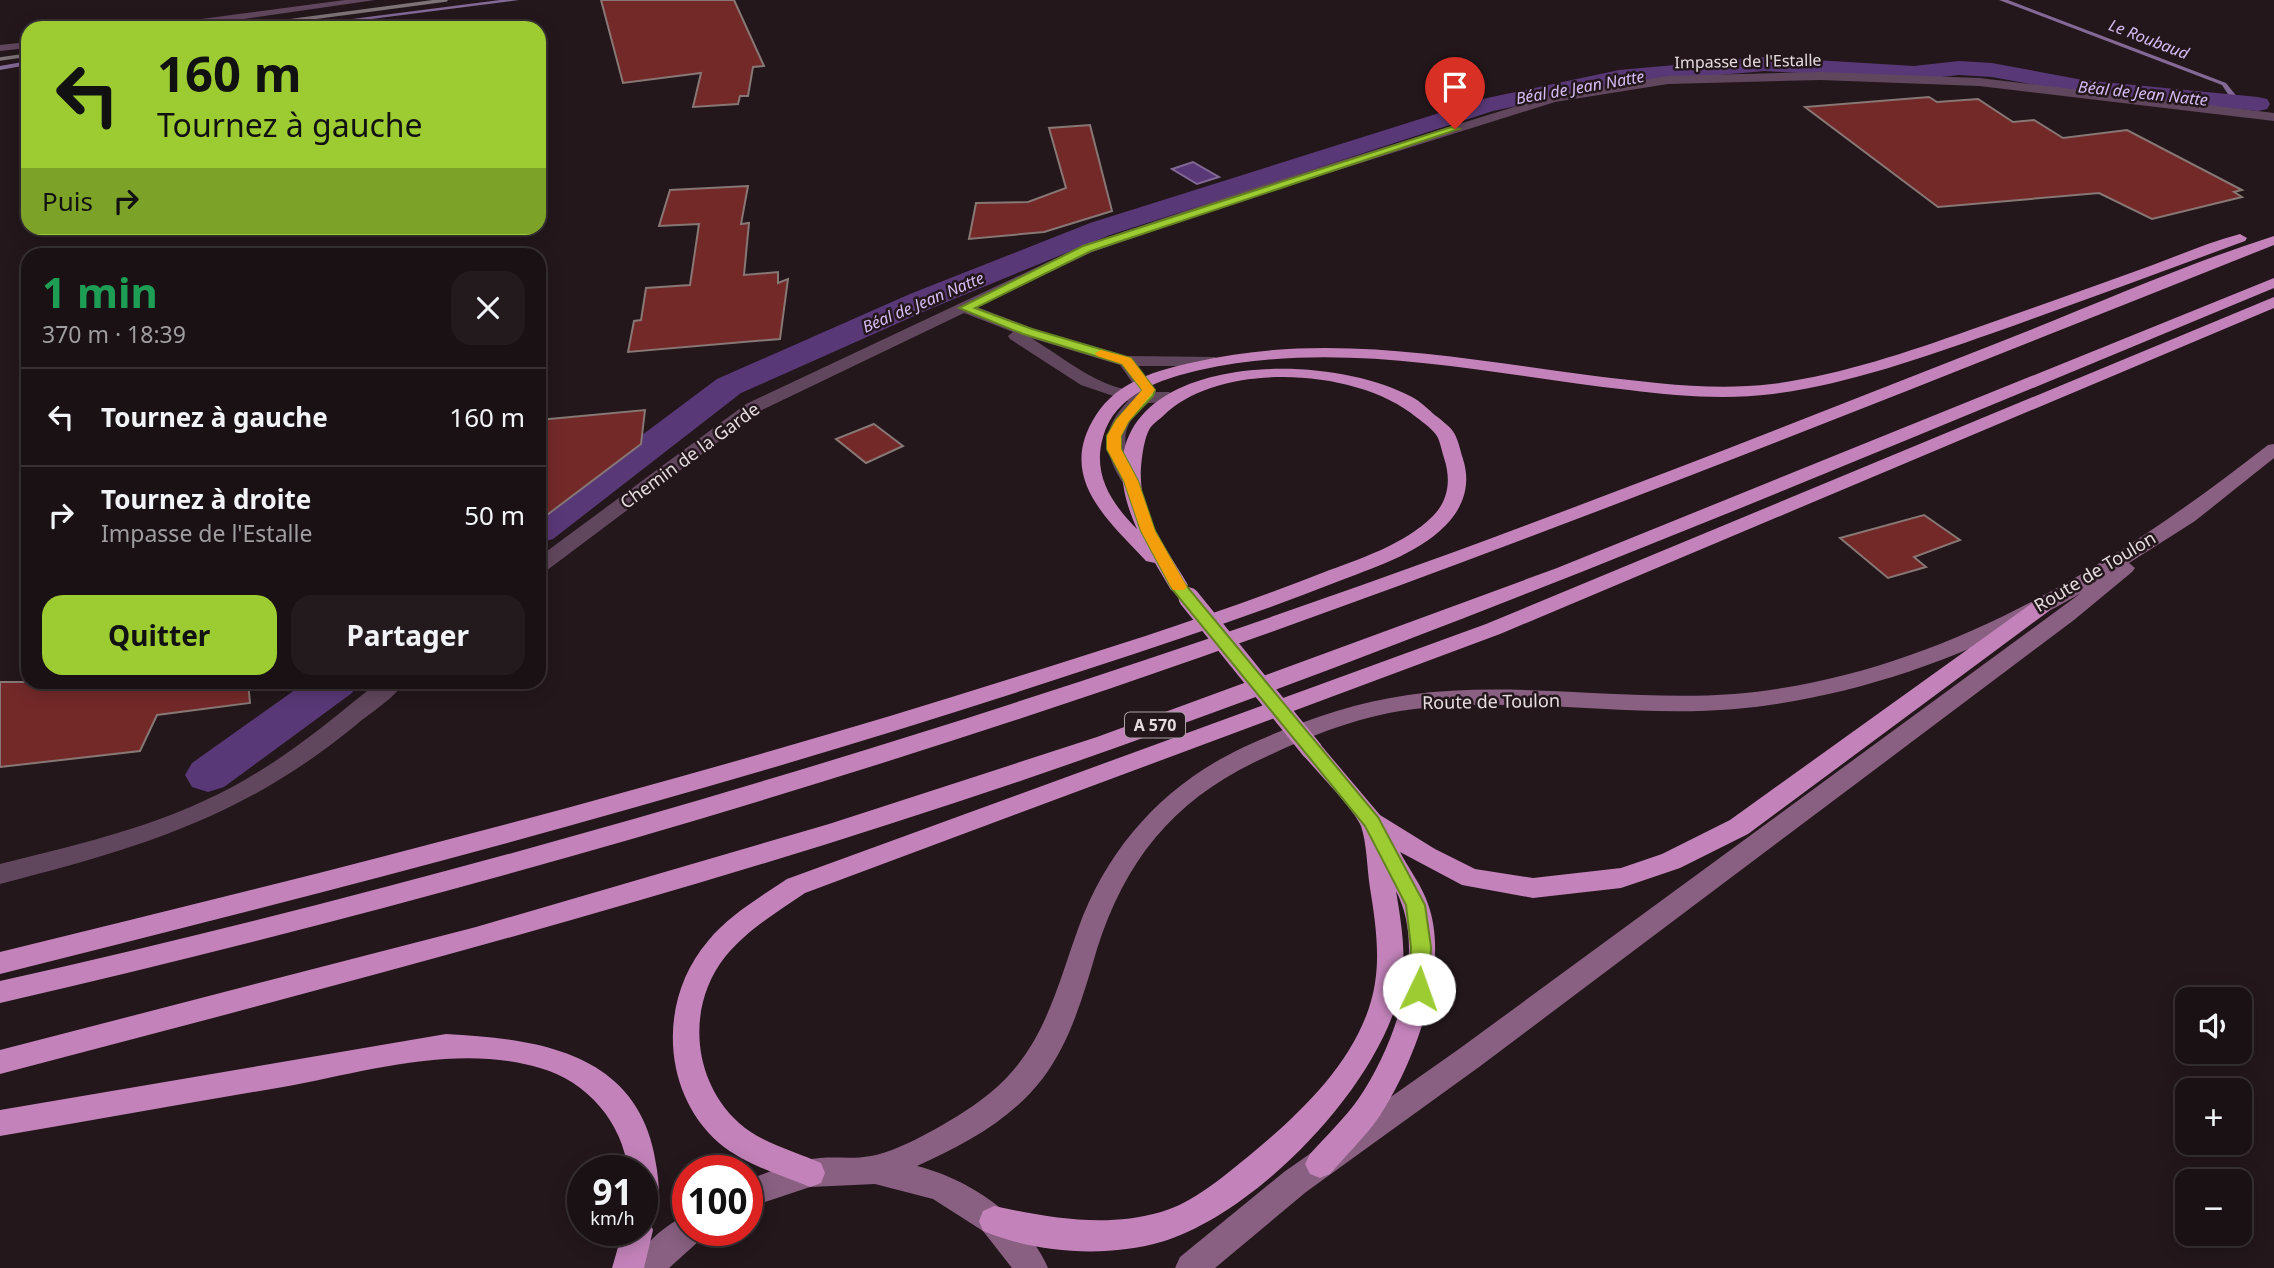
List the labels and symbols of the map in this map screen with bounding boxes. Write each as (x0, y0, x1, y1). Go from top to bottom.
water label: Le Roubaud (2106, 14, 2193, 65)
street label: Impasse de l'Estalle (1674, 49, 1822, 73)
pin (1425, 57, 1485, 129)
water label: Béal de Jean Natte (1514, 65, 1646, 109)
water label: Béal de Jean Natte (2077, 75, 2209, 111)
water label: Béal de Jean Natte (859, 266, 987, 338)
street label: Chemin de la Garde (615, 396, 764, 514)
street label: Route de Toulon (2029, 525, 2160, 617)
street label: Route de Toulon (1422, 688, 1560, 714)
road number: A 570 (1125, 712, 1185, 738)
position arrow (1382, 952, 1456, 1026)
speed limit sign: 100 (672, 1155, 763, 1246)

